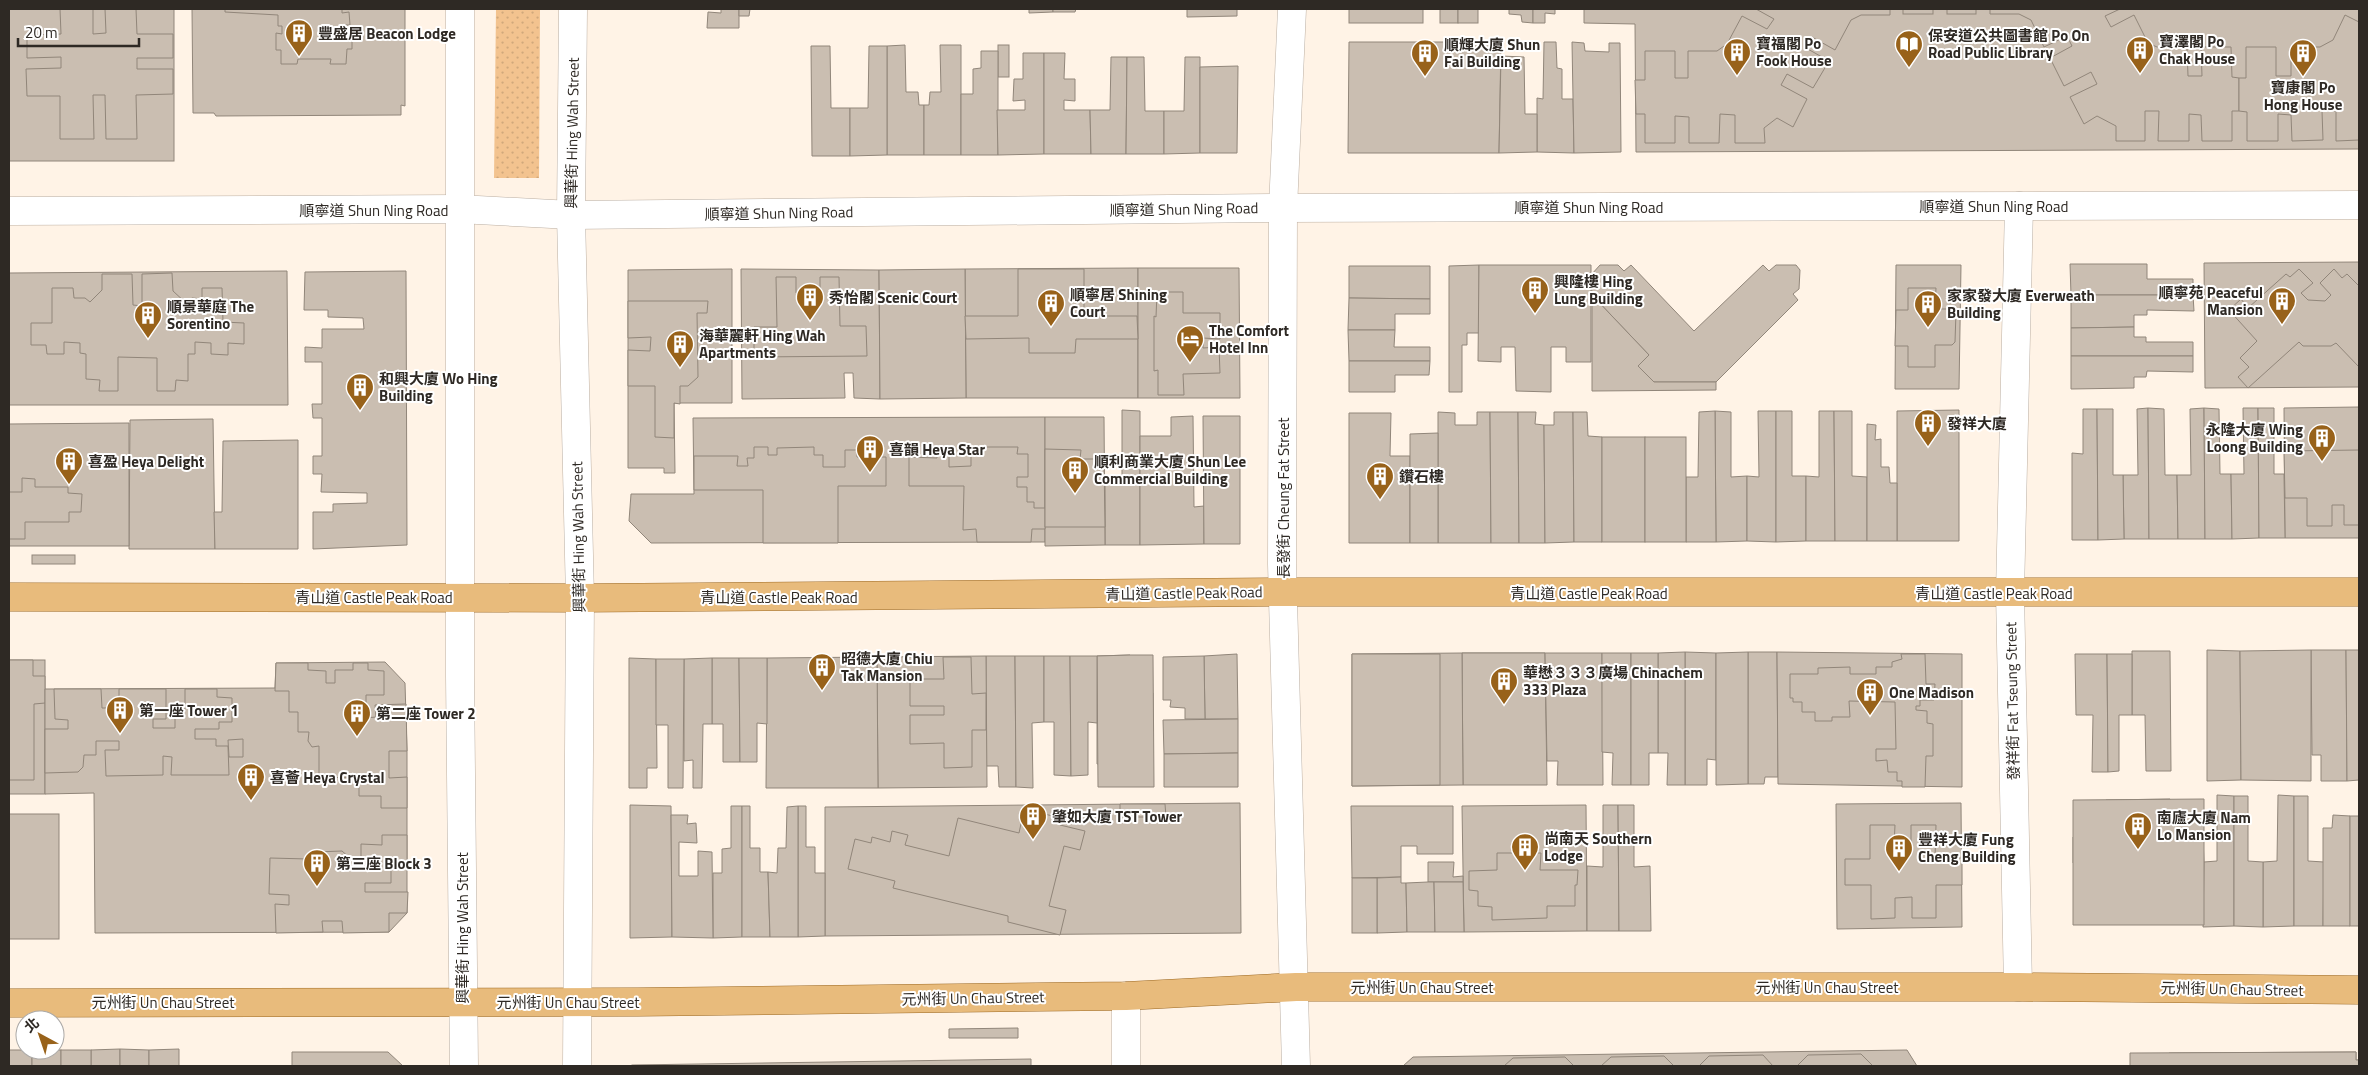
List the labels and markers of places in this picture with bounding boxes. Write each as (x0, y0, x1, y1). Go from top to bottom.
building icon: 豐盛居 Beacon Lodge (284, 18, 314, 57)
place label: 豐盛居 Beacon Lodge (318, 22, 456, 45)
place label: 保安道公共圖書館 Po On Road Public Library (1928, 24, 2090, 64)
library icon: 保安道公共圖書館 Po On Road Public Library (1894, 29, 1924, 68)
place label: 寶澤閣 Po Chak House (2159, 30, 2236, 70)
place label: 寶福閣 Po Fook House (1756, 32, 1832, 72)
place label: 順輝大廈 Shun Fai Building (1444, 33, 1540, 73)
building icon: 寶澤閣 Po Chak House (2125, 35, 2155, 74)
building icon: 寶福閣 Po Fook House (1722, 37, 1752, 76)
building icon: 順輝大廈 Shun Fai Building (1410, 38, 1440, 77)
building icon: 寶康閣 Po Hong House (2288, 38, 2318, 77)
place label: 寶康閣 Po Hong House (2264, 76, 2343, 116)
place label: 興隆樓 Hing Lung Building (1554, 270, 1643, 310)
building icon: 興隆樓 Hing Lung Building (1520, 275, 1550, 314)
place label: 順寧苑 Peaceful Mansion (2159, 281, 2263, 321)
building icon: 秀怡閣 Scenic Court (795, 282, 825, 321)
place label: 順寧居 Shining Court (1070, 283, 1167, 323)
place label: 家家發大廈 Everweath Building (1947, 284, 2095, 324)
place label: 秀怡閣 Scenic Court (829, 286, 958, 309)
building icon: 順寧苑 Peaceful Mansion (2267, 286, 2297, 325)
building icon: 順寧居 Shining Court (1036, 288, 1066, 327)
building icon: 家家發大廈 Everweath Building (1913, 289, 1943, 328)
place label: 順景華庭 The Sorentino (167, 295, 254, 335)
building icon: 順景華庭 The Sorentino (133, 300, 163, 339)
place label: The Comfort Hotel Inn (1209, 319, 1290, 359)
place label: 海華麗軒 Hing Wah Apartments (699, 324, 826, 364)
hotel icon: The Comfort Hotel Inn (1175, 324, 1205, 363)
building icon: 海華麗軒 Hing Wah Apartments (665, 329, 695, 368)
place label: 和興大廈 Wo Hing Building (379, 367, 498, 407)
building icon: 和興大廈 Wo Hing Building (345, 372, 375, 411)
building icon: 發祥大廈 (1913, 408, 1943, 447)
place label: 發祥大廈 (1947, 412, 2007, 435)
place label: 永隆大廈 Wing Loong Building (2206, 418, 2303, 458)
building icon: 永隆大廈 Wing Loong Building (2307, 423, 2337, 462)
building icon: 喜韻 Heya Star (855, 434, 885, 473)
place label: 喜韻 Heya Star (889, 438, 985, 461)
building icon: 喜盈 Heya Delight (54, 446, 84, 485)
place label: 喜盈 Heya Delight (88, 450, 205, 473)
place label: 順利商業大廈 Shun Lee Commercial Building (1094, 450, 1246, 490)
building icon: 順利商業大廈 Shun Lee Commercial Building (1060, 455, 1090, 494)
building icon: 鑽石樓 (1365, 461, 1395, 500)
place label: 鑽石樓 (1399, 465, 1444, 488)
place label: 昭德大廈 Chiu Tak Mansion (841, 647, 933, 687)
building icon: 昭德大廈 Chiu Tak Mansion (807, 652, 837, 691)
place label: 華懋３３３廣場 Chinachem 333 Plaza (1523, 661, 1703, 701)
building icon: 華懋３３３廣場 Chinachem 333 Plaza (1489, 666, 1519, 705)
building icon: One Madison (1855, 677, 1885, 716)
place label: One Madison (1889, 681, 1974, 704)
building icon: 第一座 Tower 1 (105, 695, 135, 734)
building icon: 第二座 Tower 2 (342, 698, 372, 737)
place label: 第一座 Tower 1 (139, 699, 239, 722)
place label: 第二座 Tower 2 (376, 702, 476, 725)
building icon: 喜薈 Heya Crystal (236, 762, 266, 801)
place label: 喜薈 Heya Crystal (270, 766, 385, 789)
building icon: 肇如大廈 TST Tower (1018, 801, 1048, 840)
place label: 肇如大廈 TST Tower (1052, 805, 1183, 828)
place label: 南廬大廈 Nam Lo Mansion (2157, 806, 2251, 846)
building icon: 南廬大廈 Nam Lo Mansion (2123, 811, 2153, 850)
place label: 尚南天 Southern Lodge (1544, 827, 1652, 867)
place label: 豐祥大廈 Fung Cheng Building (1918, 828, 2015, 868)
building icon: 尚南天 Southern Lodge (1510, 832, 1540, 871)
building icon: 豐祥大廈 Fung Cheng Building (1884, 833, 1914, 872)
building icon: 第三座 Block 3 (302, 848, 332, 887)
place label: 第三座 Block 3 (336, 852, 432, 875)

